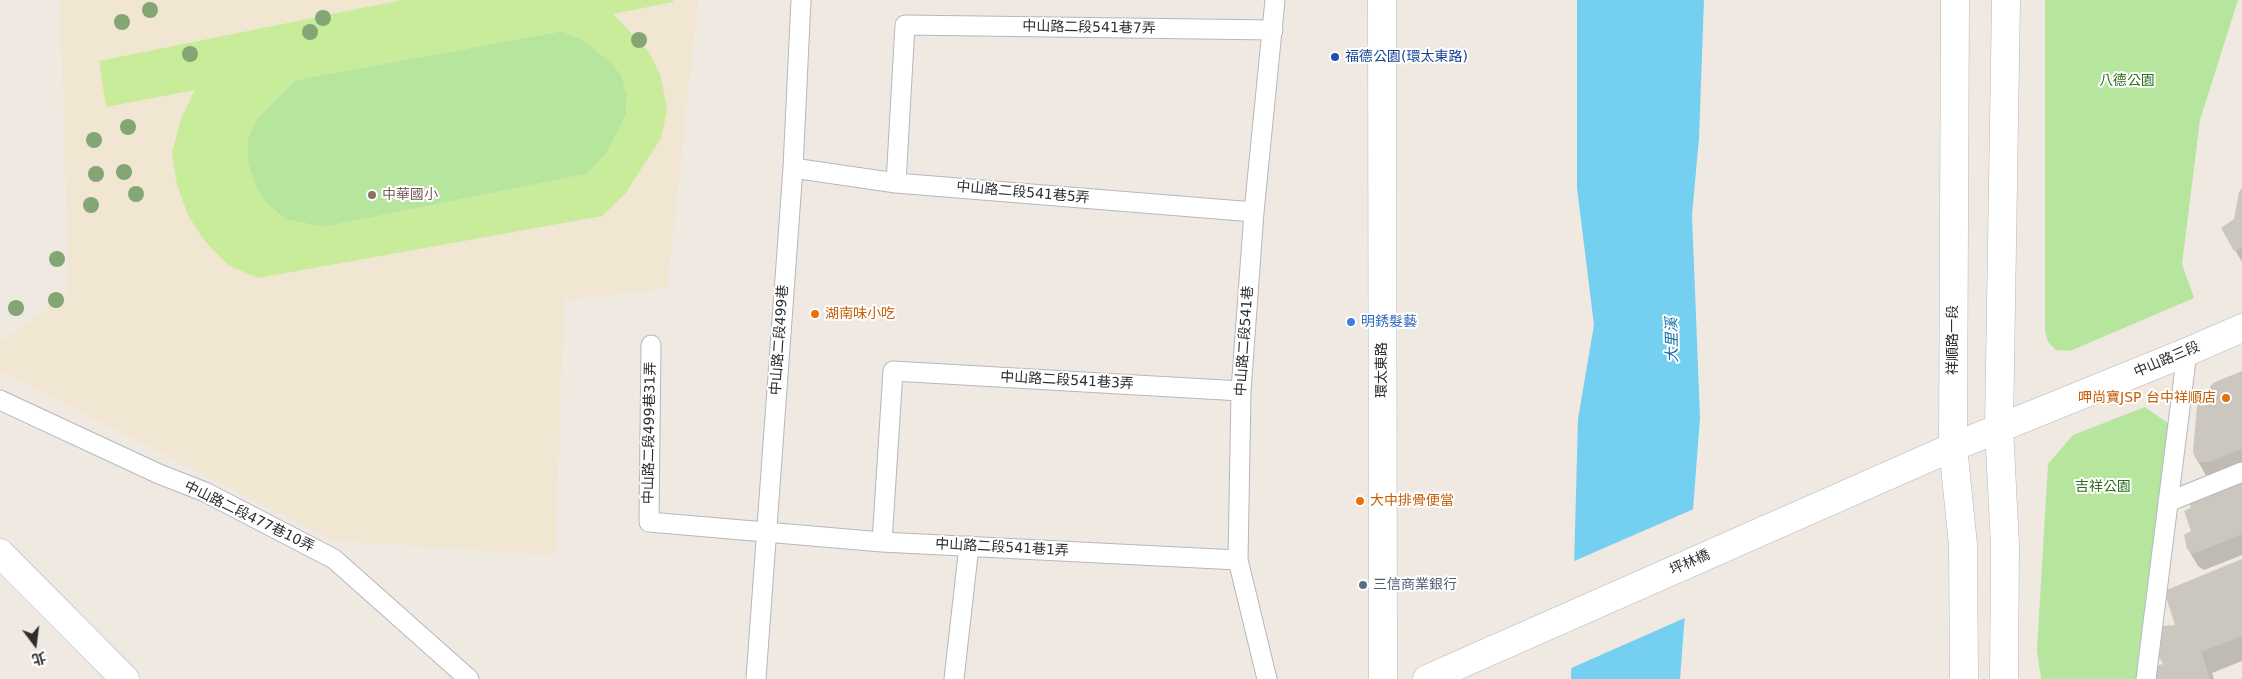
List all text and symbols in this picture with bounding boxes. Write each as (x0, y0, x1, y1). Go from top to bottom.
street label: 中山路二段541巷7弄 (1022, 18, 1156, 38)
place label: 福德公園(環太東路) (1345, 49, 1468, 65)
marker: 福德公園(環太東路) (1329, 51, 1341, 63)
park label: 八德公園 (2099, 73, 2155, 89)
street label: 中山路二段541巷5弄 (956, 179, 1090, 207)
place label: 中華國小 (382, 187, 438, 203)
marker: 中華國小 (366, 189, 378, 201)
street label: 中山路二段499巷 (768, 284, 792, 396)
street label: 中山路二段541巷 (1233, 285, 1257, 397)
street label: 祥順路一段 (1945, 305, 1961, 375)
place label: 湖南味小吃 (825, 306, 895, 322)
marker: 湖南味小吃 (809, 308, 821, 320)
place label: 明銹髮藝 (1361, 314, 1417, 330)
marker: 明銹髮藝 (1345, 316, 1357, 328)
water label: 大里溪 (1664, 317, 1682, 363)
street label: 中山路三段 (2132, 339, 2202, 381)
street label: 環太東路 (1374, 342, 1390, 398)
street label: 中山路二段499巷31弄 (640, 362, 660, 504)
street label: 中山路二段541巷3弄 (1000, 369, 1134, 393)
place label: 呷尚寶JSP 台中祥順店 (2078, 390, 2216, 406)
marker: 呷尚寶JSP 台中祥順店 (2220, 392, 2232, 404)
street label: 中山路二段477巷10弄 (181, 478, 317, 556)
park label: 吉祥公園 (2075, 479, 2131, 495)
place label: 大中排骨便當 (1370, 493, 1454, 509)
marker: 大中排骨便當 (1354, 495, 1366, 507)
street label: 中山路二段541巷1弄 (935, 536, 1069, 560)
street label: 坪林橋 (1667, 547, 1713, 579)
place label: 三信商業銀行 (1373, 577, 1457, 593)
marker: 三信商業銀行 (1357, 579, 1369, 591)
north arrow (10, 619, 60, 669)
text: 北 (30, 649, 48, 668)

